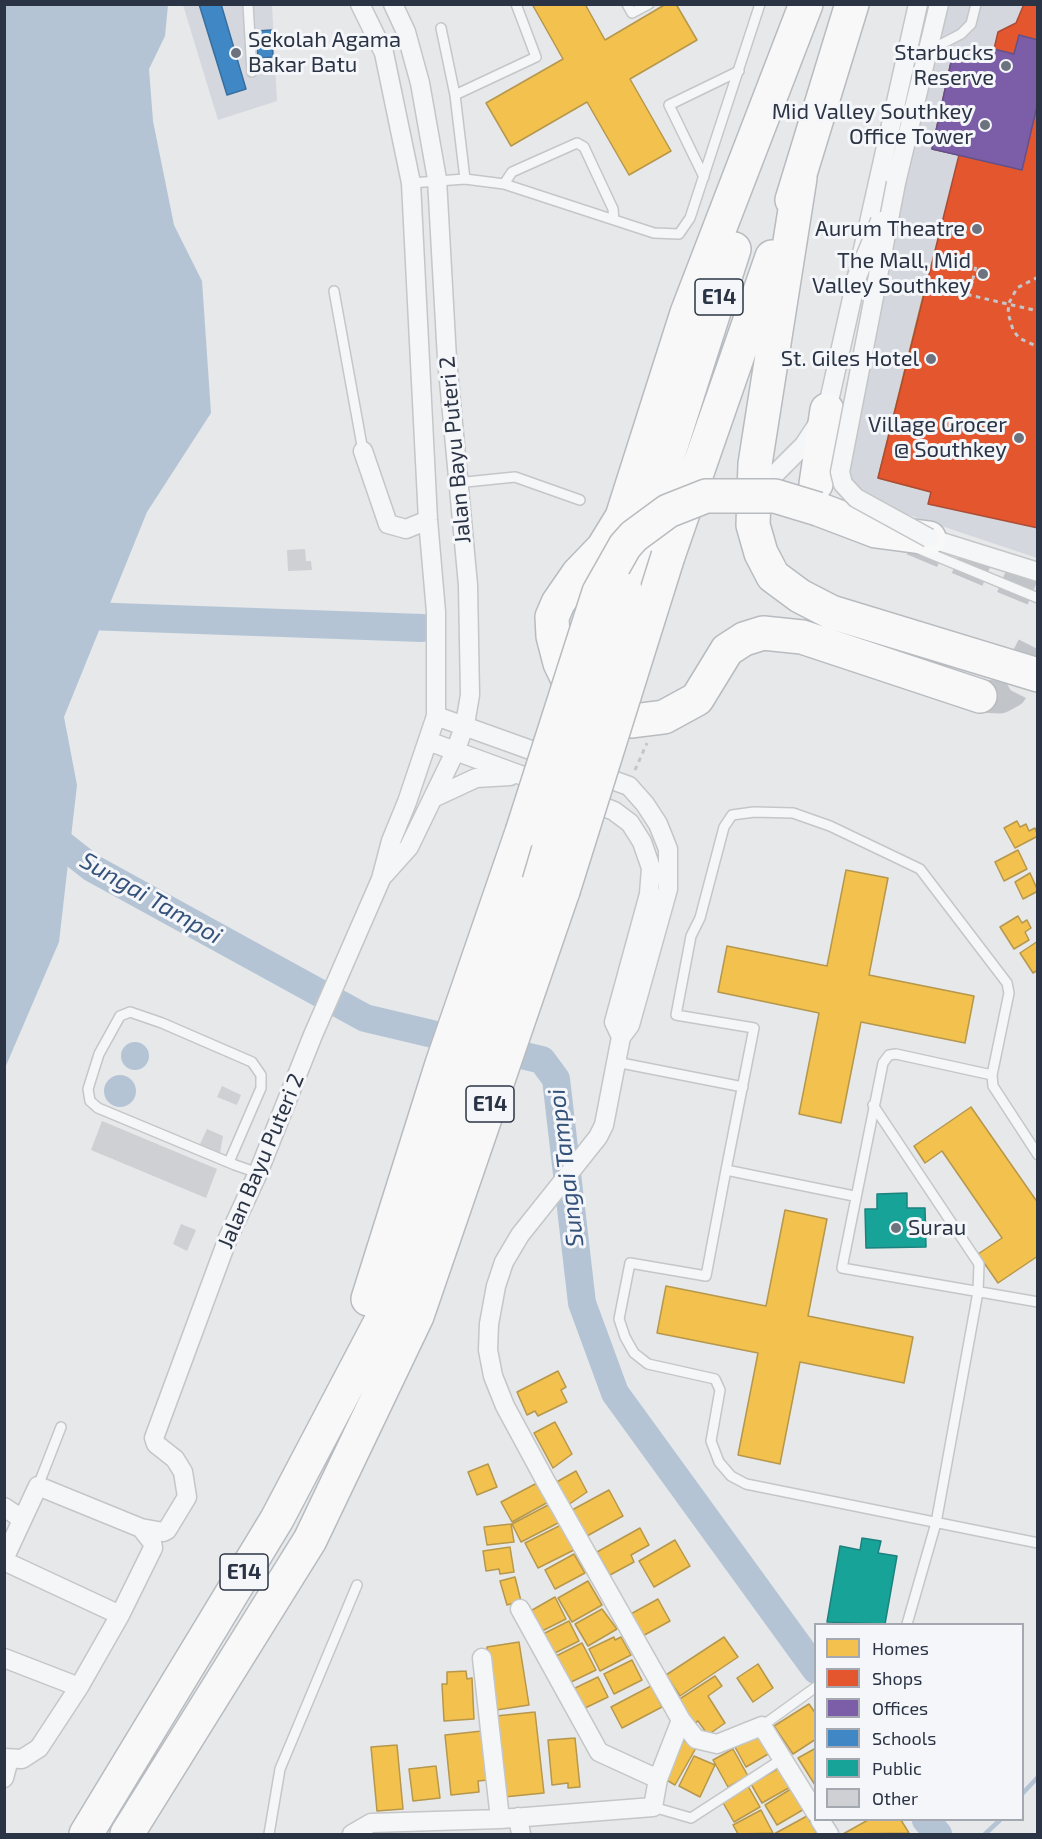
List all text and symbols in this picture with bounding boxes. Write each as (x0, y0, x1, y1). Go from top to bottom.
place label: Sekolah Agama Bakar Batu (248, 27, 401, 78)
place label: Starbucks Reserve (894, 40, 994, 92)
marker: Sekolah Agama Bakar Batu (229, 46, 243, 60)
marker: Starbucks Reserve (999, 59, 1013, 73)
place label: Mid Valley Southkey Office Tower (772, 99, 973, 150)
marker: Mid Valley Southkey Office Tower (978, 118, 992, 132)
place label: Aurum Theatre (815, 216, 965, 242)
marker: Aurum Theatre (970, 222, 984, 236)
place label: The Mall, Mid Valley Southkey (812, 248, 971, 300)
marker: The Mall, Mid Valley Southkey (976, 267, 990, 281)
road number: E14 (695, 279, 743, 315)
place label: St. Giles Hotel (781, 346, 919, 372)
marker: St. Giles Hotel (924, 352, 938, 366)
street label: Jalan Bayu Puteri 2 (434, 355, 476, 545)
place label: Village Grocer @ Southkey (868, 412, 1007, 464)
marker: Village Grocer @ Southkey (1012, 431, 1026, 445)
water label: Sungai Tampoi (75, 846, 227, 950)
street label: Jalan Bayu Puteri 2 (212, 1069, 310, 1253)
road number: E14 (466, 1086, 514, 1122)
water label: Sungai Tampoi (542, 1087, 590, 1249)
place label: Surau (908, 1215, 966, 1241)
marker: Surau (889, 1221, 903, 1235)
road number: E14 (220, 1554, 268, 1590)
legend (814, 1623, 1024, 1821)
text: Homes (872, 1637, 929, 1659)
text: Shops (872, 1667, 922, 1689)
text: Offices (872, 1697, 928, 1719)
text: Schools (872, 1727, 936, 1749)
text: Public (872, 1757, 922, 1779)
text: Other (872, 1787, 918, 1809)

